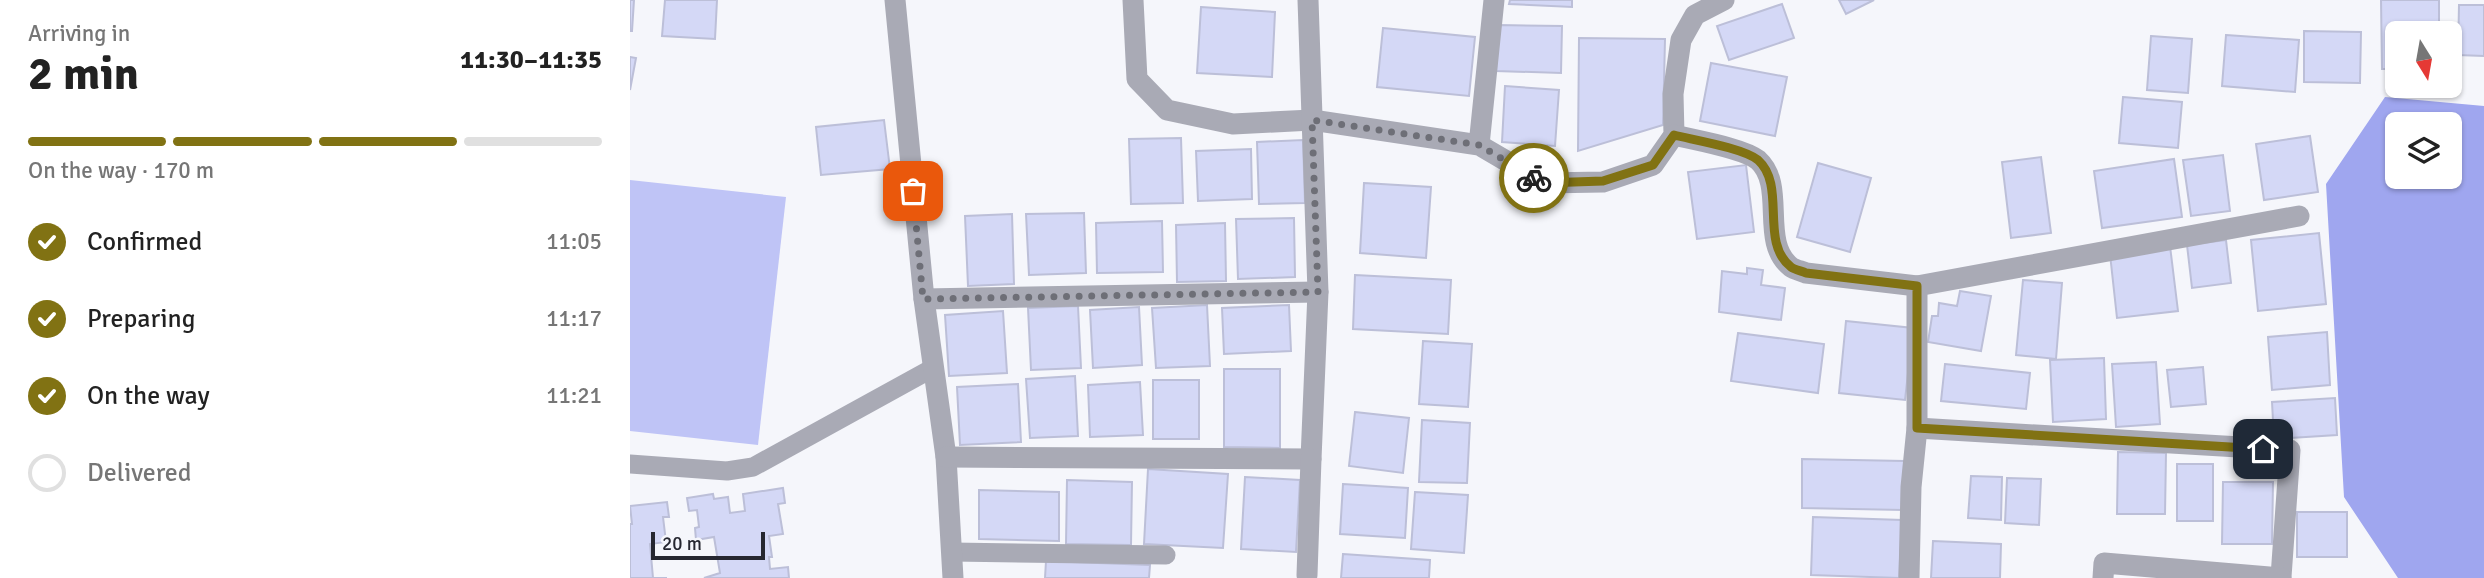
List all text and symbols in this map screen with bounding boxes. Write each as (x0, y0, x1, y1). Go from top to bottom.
text: Arriving in (28, 19, 130, 48)
north arrow (2385, 21, 2462, 98)
map controls (2385, 21, 2462, 189)
text: 11:30–11:35 (460, 44, 602, 76)
text: 2 min (28, 46, 139, 102)
button: layers (2385, 112, 2462, 189)
courier (1499, 143, 1569, 213)
text: On the way · 170 m (28, 156, 214, 185)
icon: bike (1515, 159, 1553, 197)
pin (883, 161, 943, 221)
icon: bag (894, 172, 932, 210)
icon: check (28, 223, 66, 261)
text: Confirmed (87, 226, 202, 258)
text: 11:05 (546, 227, 602, 256)
icon: check (28, 300, 66, 338)
text: Preparing (87, 303, 195, 335)
text: 11:17 (546, 304, 602, 333)
icon: check (28, 377, 66, 415)
text: On the way (87, 380, 210, 412)
text: 11:21 (546, 381, 602, 410)
pin (2233, 419, 2293, 479)
icon: home (2244, 430, 2282, 468)
text: Delivered (87, 457, 192, 489)
scale bar (651, 529, 765, 561)
text: 20 m (662, 532, 702, 556)

